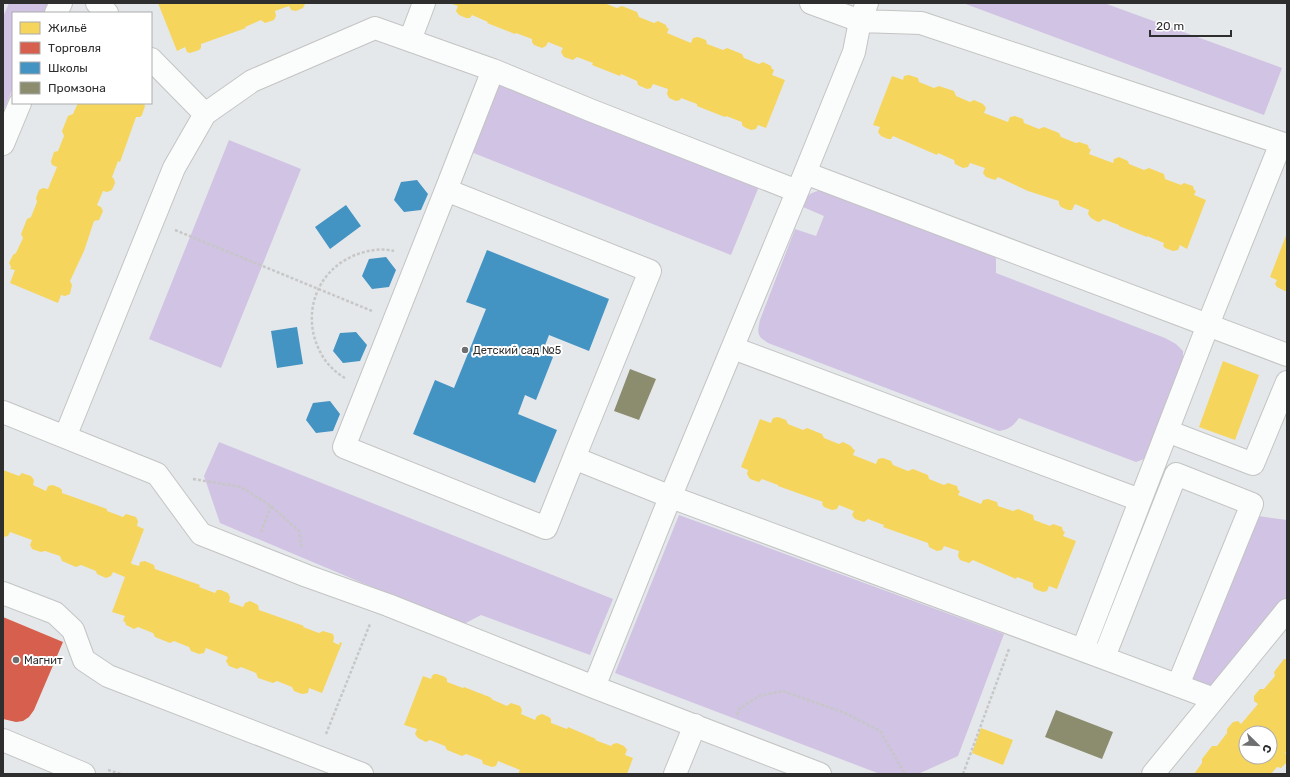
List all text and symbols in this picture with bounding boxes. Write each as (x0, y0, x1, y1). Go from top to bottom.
legend (12, 12, 152, 104)
scale bar (1150, 12, 1231, 38)
text: 20 m (1156, 19, 1184, 33)
text: Жильё (48, 21, 87, 35)
text: Торговля (48, 41, 101, 55)
text: Школы (48, 61, 88, 75)
text: Промзона (48, 81, 106, 95)
place label: Детский сад №5 (473, 344, 562, 357)
marker: Детский сад №5 (460, 345, 470, 355)
place label: Магнит (24, 654, 63, 667)
marker: Магнит (11, 655, 21, 665)
north arrow (1238, 725, 1278, 765)
text: С (1259, 743, 1274, 755)

